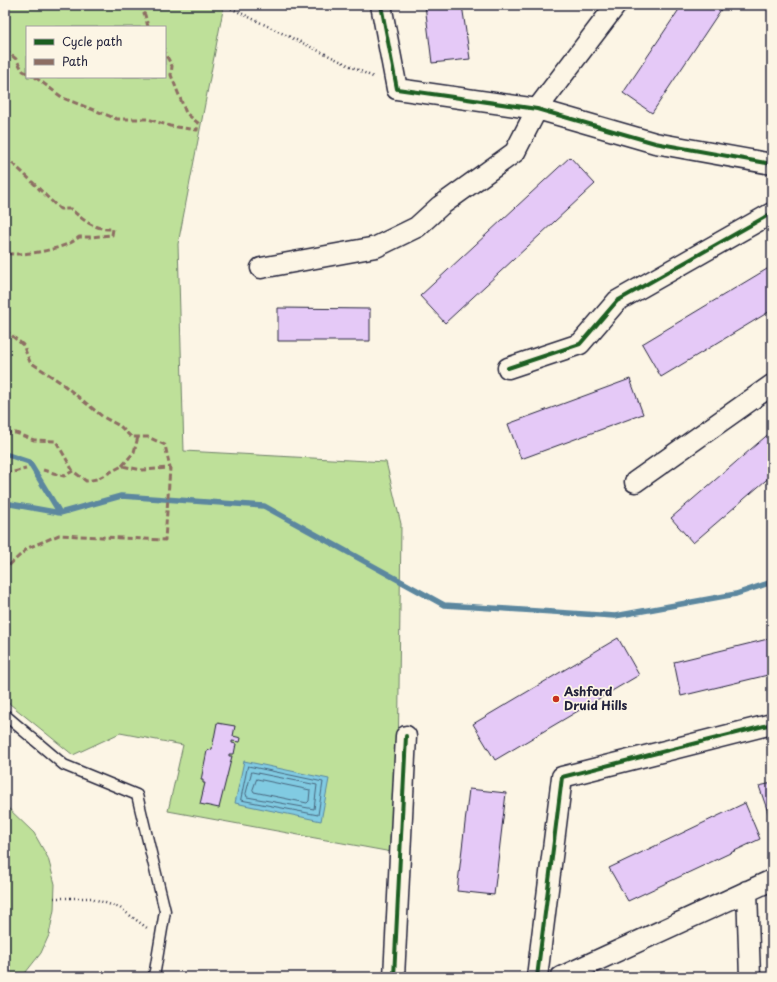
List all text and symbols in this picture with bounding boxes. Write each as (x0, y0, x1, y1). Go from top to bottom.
legend (26, 26, 166, 78)
text: Cycle path (62, 32, 123, 50)
text: Path (62, 52, 88, 70)
place label: Ashford Druid Hills (563, 682, 627, 714)
marker: Ashford Druid Hills (551, 694, 561, 704)

